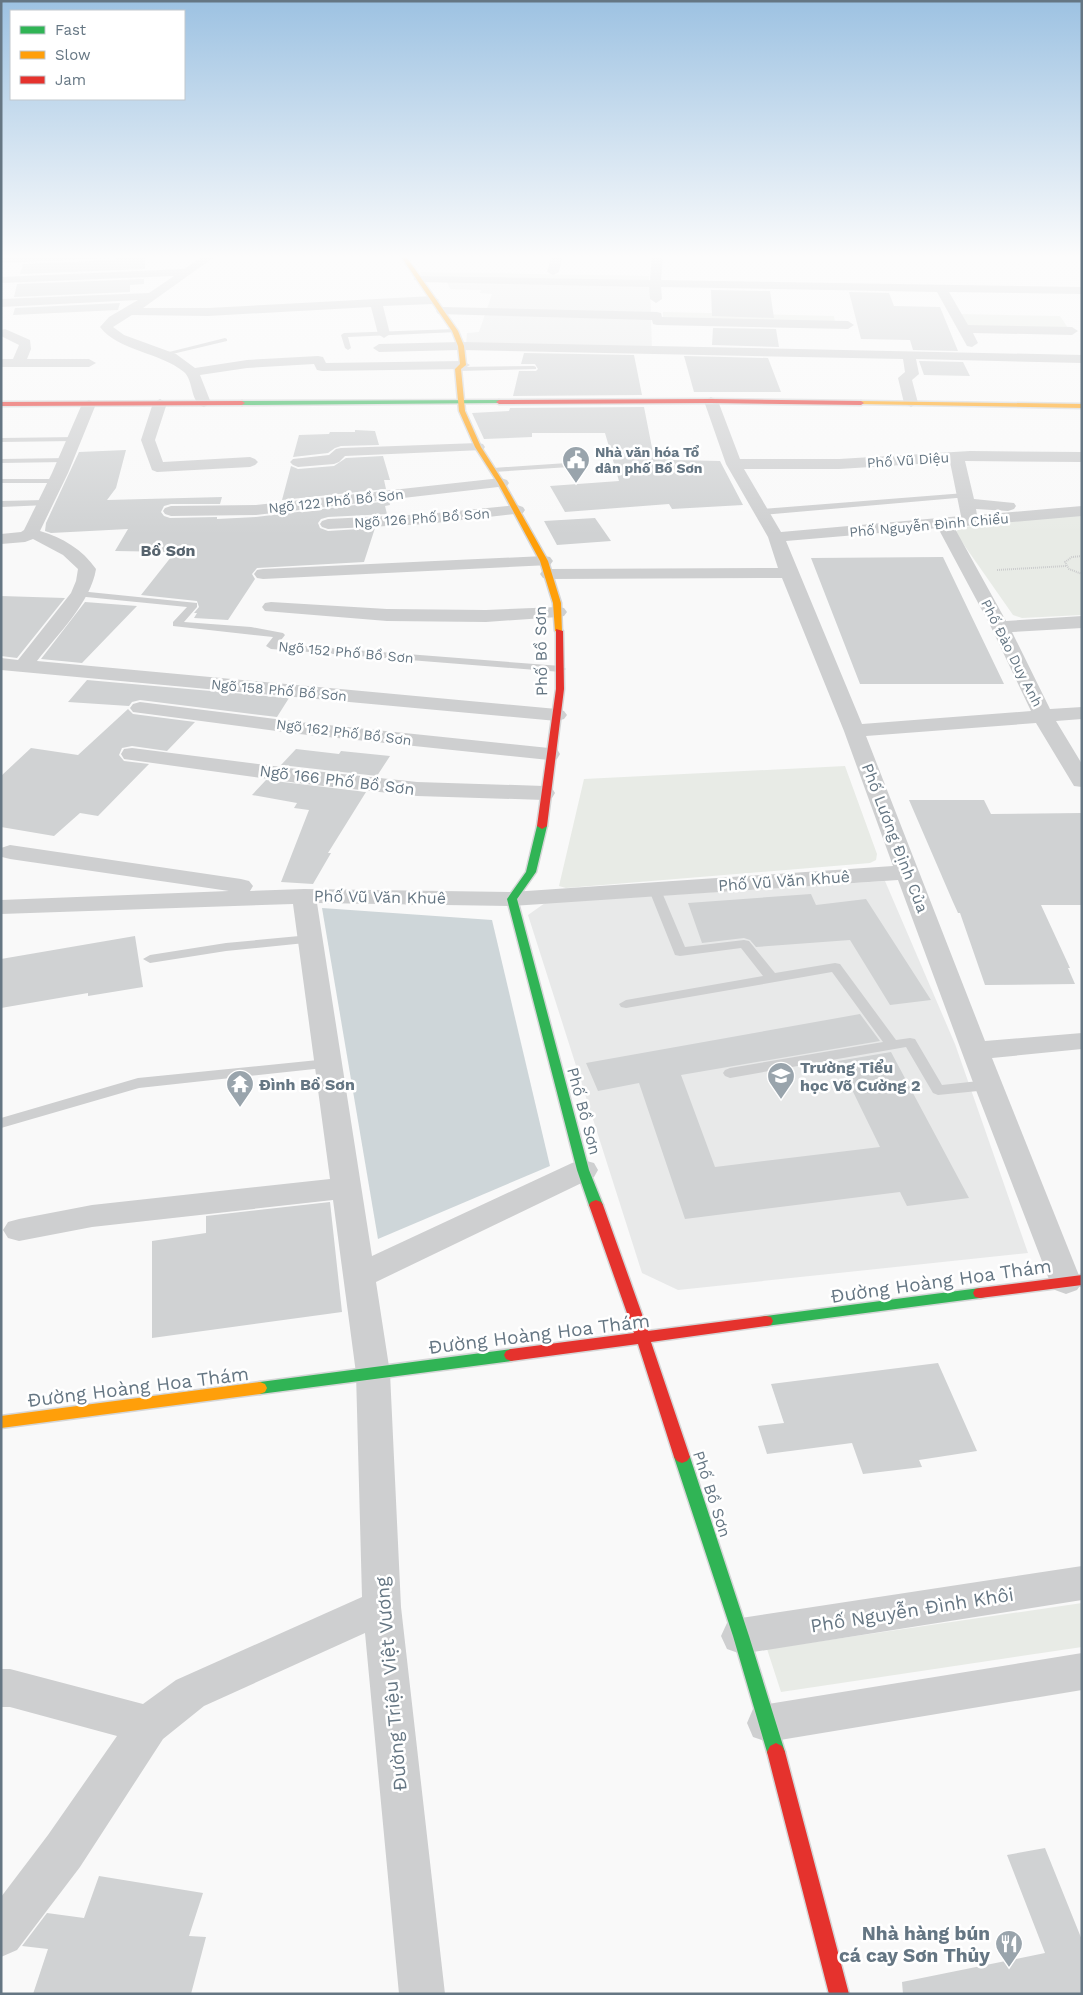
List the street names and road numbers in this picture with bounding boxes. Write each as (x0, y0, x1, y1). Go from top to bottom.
street label: Phố Vũ Diệu (866, 449, 950, 471)
street label: Ngõ 122 Phố Bồ Sơn (268, 486, 404, 516)
street label: Ngõ 126 Phố Bồ Sơn (354, 505, 490, 531)
street label: Phố Nguyễn Đình Chiểu (849, 510, 1009, 540)
street label: Phố Đào Duy Anh (978, 597, 1046, 709)
street label: Phố Bồ Sơn (531, 606, 551, 696)
street label: Ngõ 152 Phố Bồ Sơn (278, 638, 414, 666)
street label: Ngõ 158 Phố Bồ Sơn (210, 676, 348, 704)
street label: Ngõ 162 Phố Bồ Sơn (275, 716, 413, 748)
street label: Ngõ 166 Phố Bồ Sơn (258, 761, 416, 799)
street label: Phố Lương Định Của (858, 761, 932, 915)
street label: Phố Vũ Văn Khuê (717, 867, 851, 895)
street label: Phố Vũ Văn Khuê (314, 886, 446, 908)
street label: Phố Bồ Sơn (563, 1065, 605, 1157)
street label: Đường Hoàng Hoa Thám (829, 1254, 1053, 1308)
street label: Đường Hoàng Hoa Thám (427, 1309, 651, 1359)
street label: Đường Hoàng Hoa Thám (26, 1362, 250, 1412)
street label: Phố Bồ Sơn (689, 1448, 735, 1540)
street label: Đường Triệu Việt Vương (370, 1575, 412, 1792)
street label: Phố Nguyễn Đình Khôi (809, 1583, 1015, 1637)

